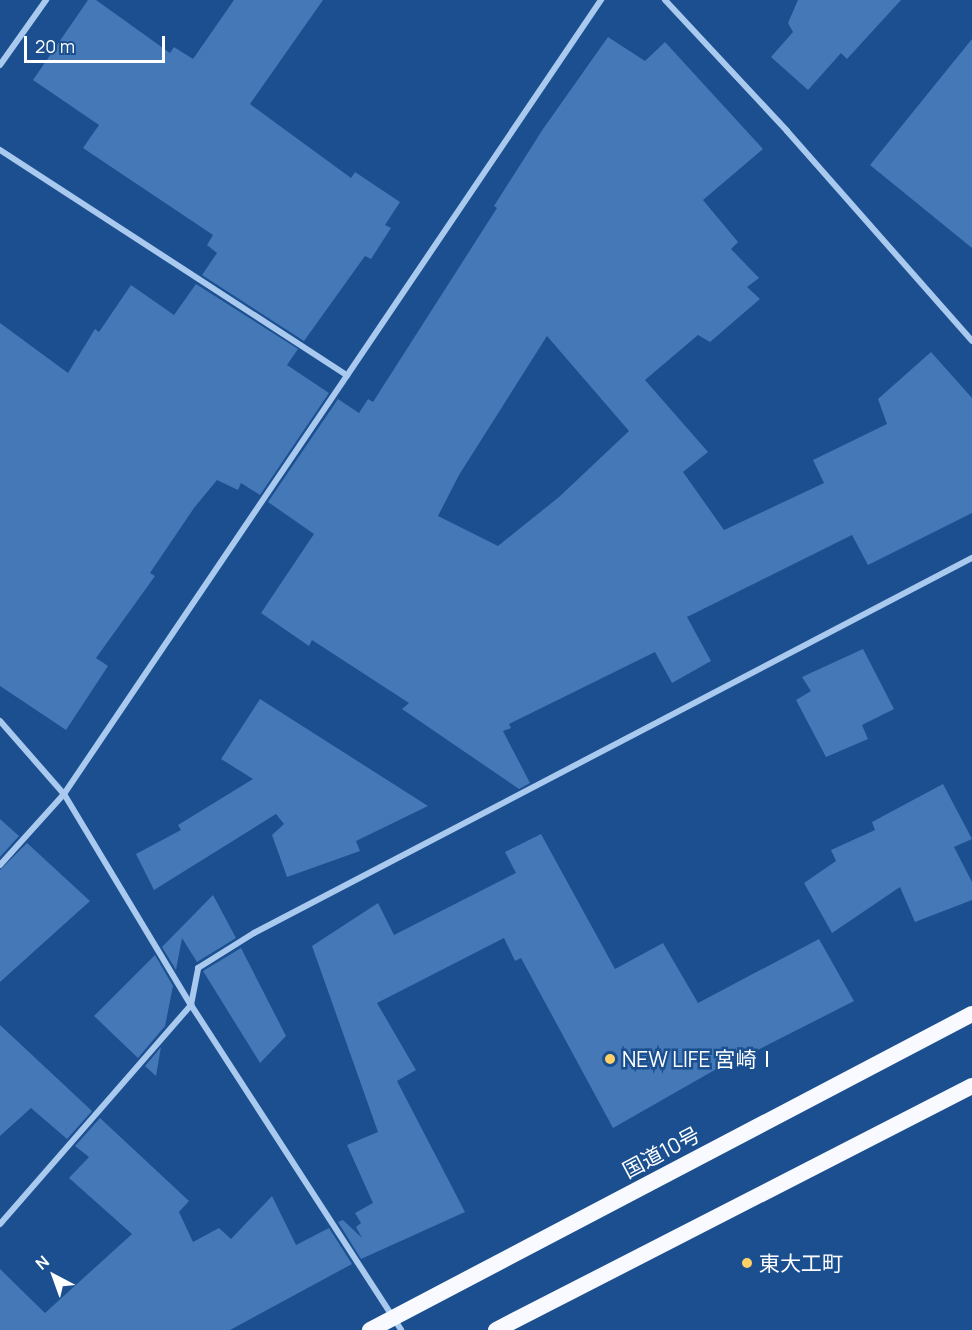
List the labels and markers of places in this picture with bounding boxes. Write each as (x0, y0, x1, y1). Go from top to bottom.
place label: NEW LIFE 宮崎Ⅰ (622, 1046, 778, 1072)
marker: NEW LIFE 宮崎Ⅰ (603, 1052, 617, 1066)
place label: 東大工町 (759, 1250, 843, 1276)
marker: 東大工町 (740, 1256, 754, 1270)

